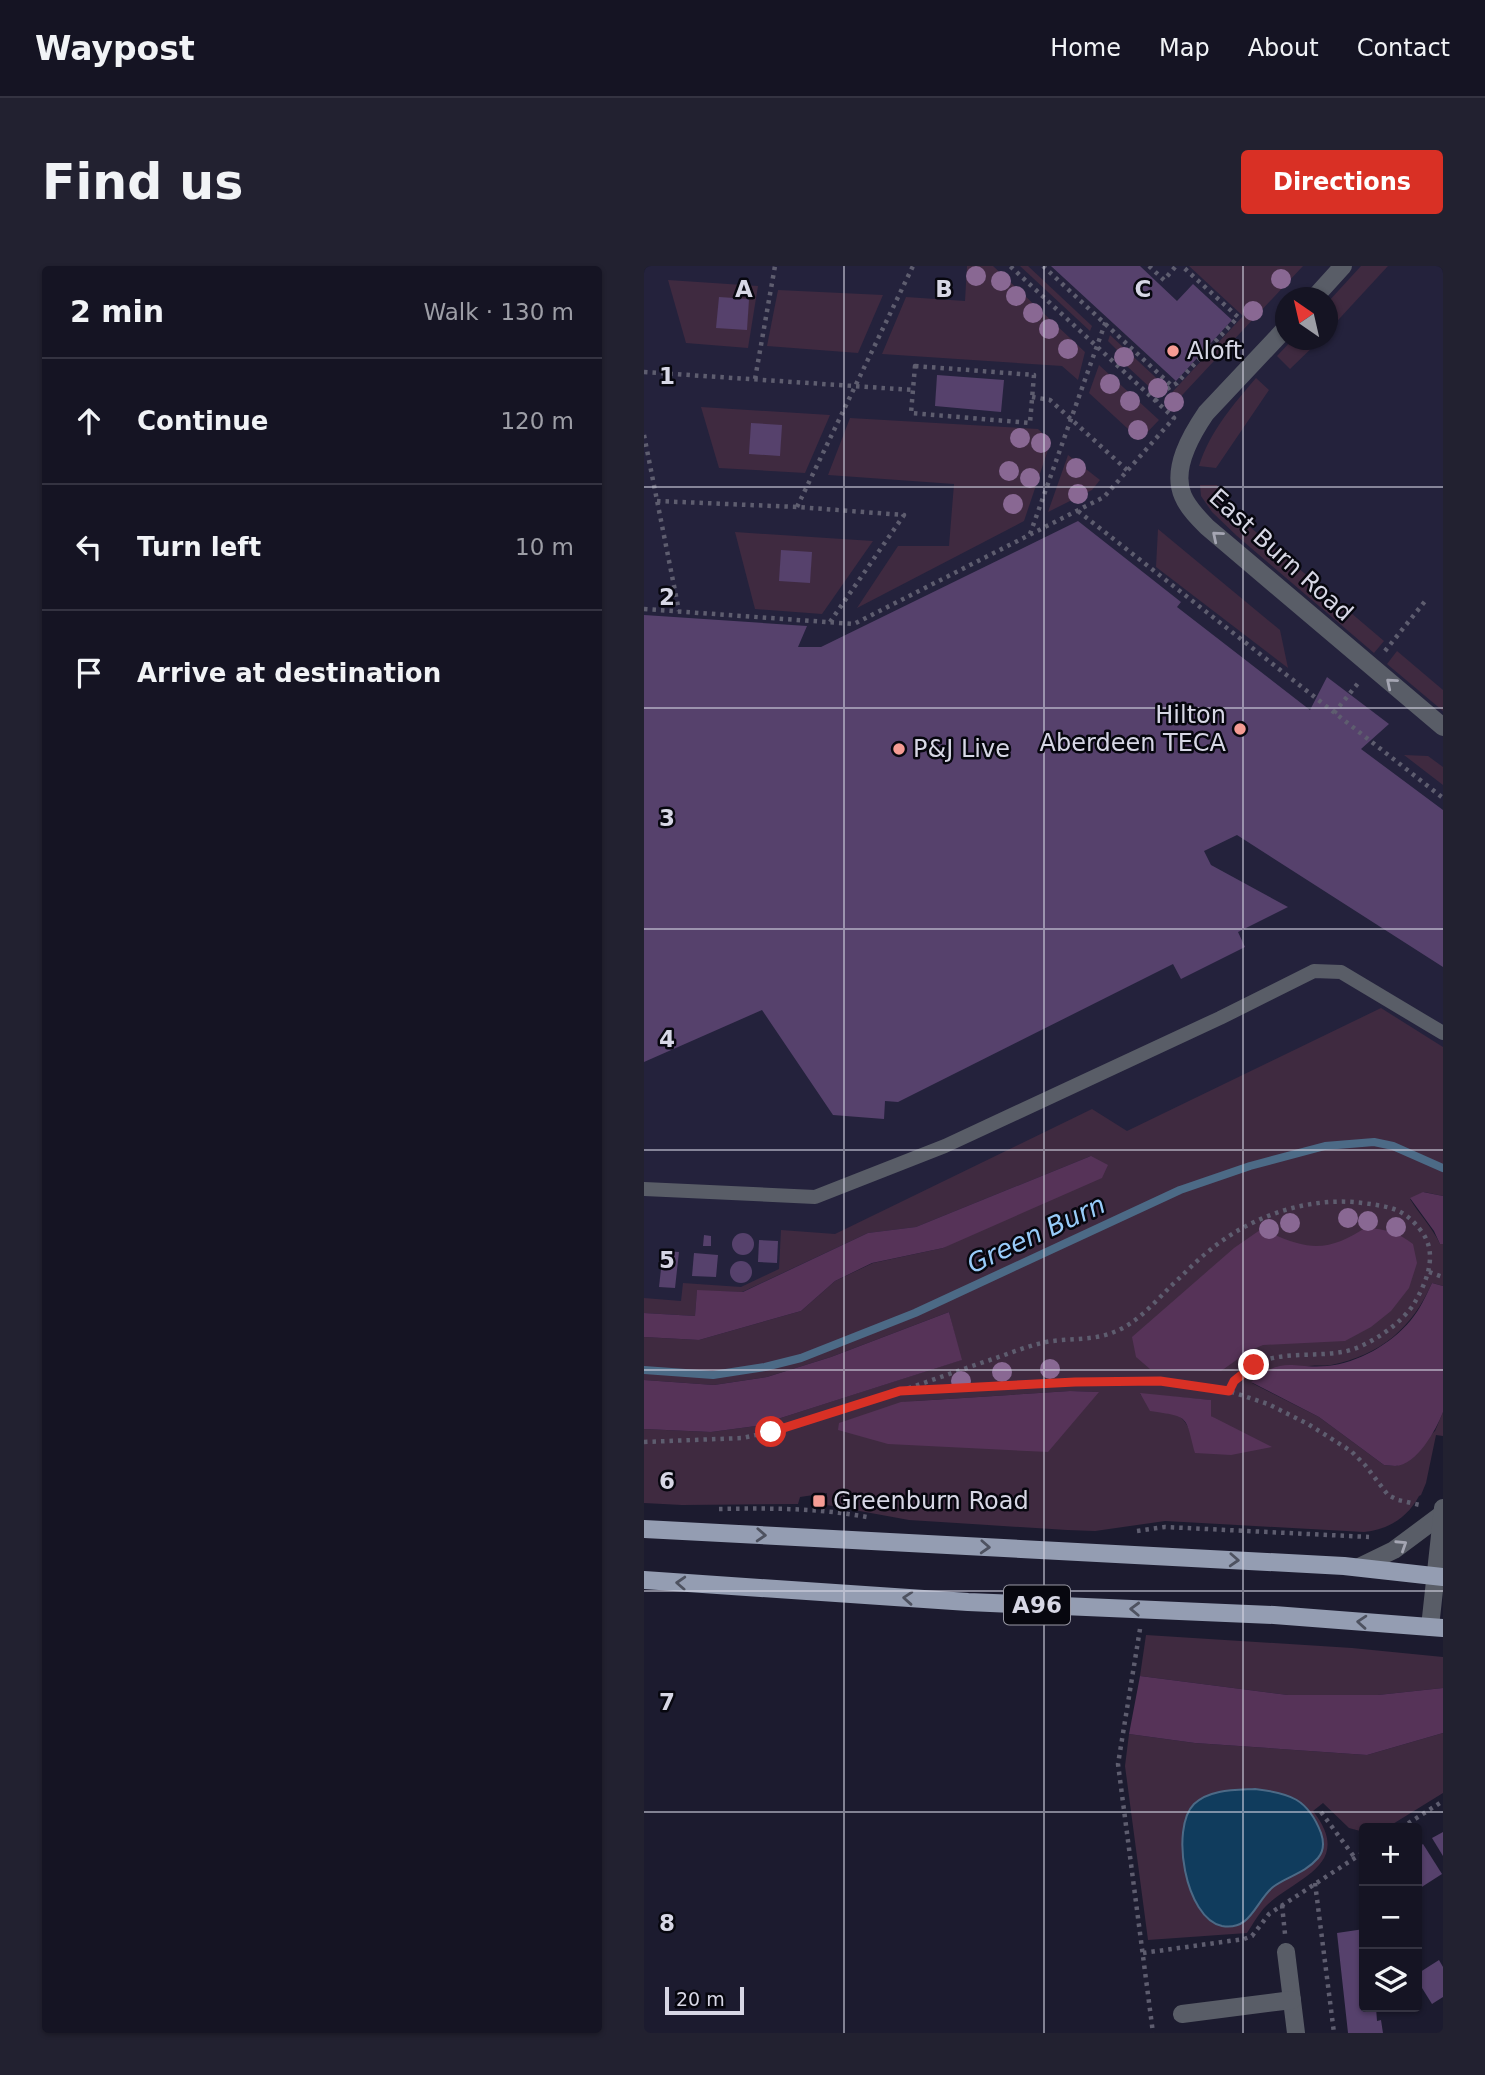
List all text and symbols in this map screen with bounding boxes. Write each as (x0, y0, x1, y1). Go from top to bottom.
text: Waypost (35, 29, 195, 68)
text: Home (1050, 34, 1121, 62)
text: Map (1159, 34, 1210, 62)
text: About (1248, 34, 1319, 62)
text: Contact (1357, 34, 1450, 62)
button: Directions (1241, 150, 1443, 214)
text: Find us (42, 154, 243, 211)
text: A (735, 276, 753, 302)
text: B (935, 276, 953, 302)
text: C (1135, 276, 1151, 302)
north arrow (1275, 287, 1338, 350)
text: 2 min (70, 294, 164, 329)
text: Walk · 130 m (423, 299, 574, 325)
place label: Aloft (1187, 337, 1242, 365)
marker: Aloft (1165, 343, 1181, 359)
text: 1 (659, 363, 675, 389)
icon: ahead (70, 402, 108, 440)
text: Continue (137, 406, 268, 436)
text: 120 m (500, 408, 574, 434)
street label: East Burn Road (1203, 483, 1359, 627)
icon: left (70, 528, 108, 566)
text: Turn left (137, 532, 261, 562)
one-way arrow (1212, 532, 1225, 544)
text: 10 m (515, 534, 574, 560)
text: 2 (659, 584, 675, 610)
icon: arrive (70, 654, 108, 692)
text: Arrive at destination (137, 658, 441, 688)
one-way arrow (1386, 678, 1398, 691)
place label: Hilton Aberdeen TECA (1040, 701, 1227, 757)
marker: Hilton Aberdeen TECA (1232, 721, 1248, 737)
place label: P&J Live (913, 735, 1010, 763)
marker: P&J Live (891, 741, 907, 757)
text: 3 (659, 805, 675, 831)
text: 4 (659, 1026, 675, 1052)
water label: Green Burn (962, 1189, 1110, 1279)
text: 5 (659, 1247, 675, 1273)
route end (1238, 1349, 1269, 1380)
route start (755, 1416, 786, 1447)
text: 6 (659, 1468, 675, 1494)
place label: Greenburn Road (833, 1487, 1029, 1515)
marker: Greenburn Road (811, 1493, 827, 1509)
one-way arrow (756, 1528, 767, 1543)
one-way arrow (979, 1539, 990, 1554)
one-way arrow (1395, 1540, 1408, 1553)
one-way arrow (1229, 1553, 1240, 1568)
one-way arrow (675, 1575, 686, 1590)
road number: A96 (1004, 1586, 1070, 1624)
one-way arrow (902, 1590, 913, 1605)
one-way arrow (1129, 1601, 1140, 1616)
one-way arrow (1356, 1615, 1367, 1630)
text: 7 (659, 1689, 675, 1715)
map controls (1359, 1823, 1422, 2012)
button: + (1359, 1823, 1422, 1886)
button: − (1359, 1886, 1422, 1949)
text: 8 (659, 1910, 675, 1936)
button: layers (1359, 1949, 1422, 2012)
scale bar (665, 1984, 744, 2016)
text: 20 m (676, 1988, 725, 2010)

